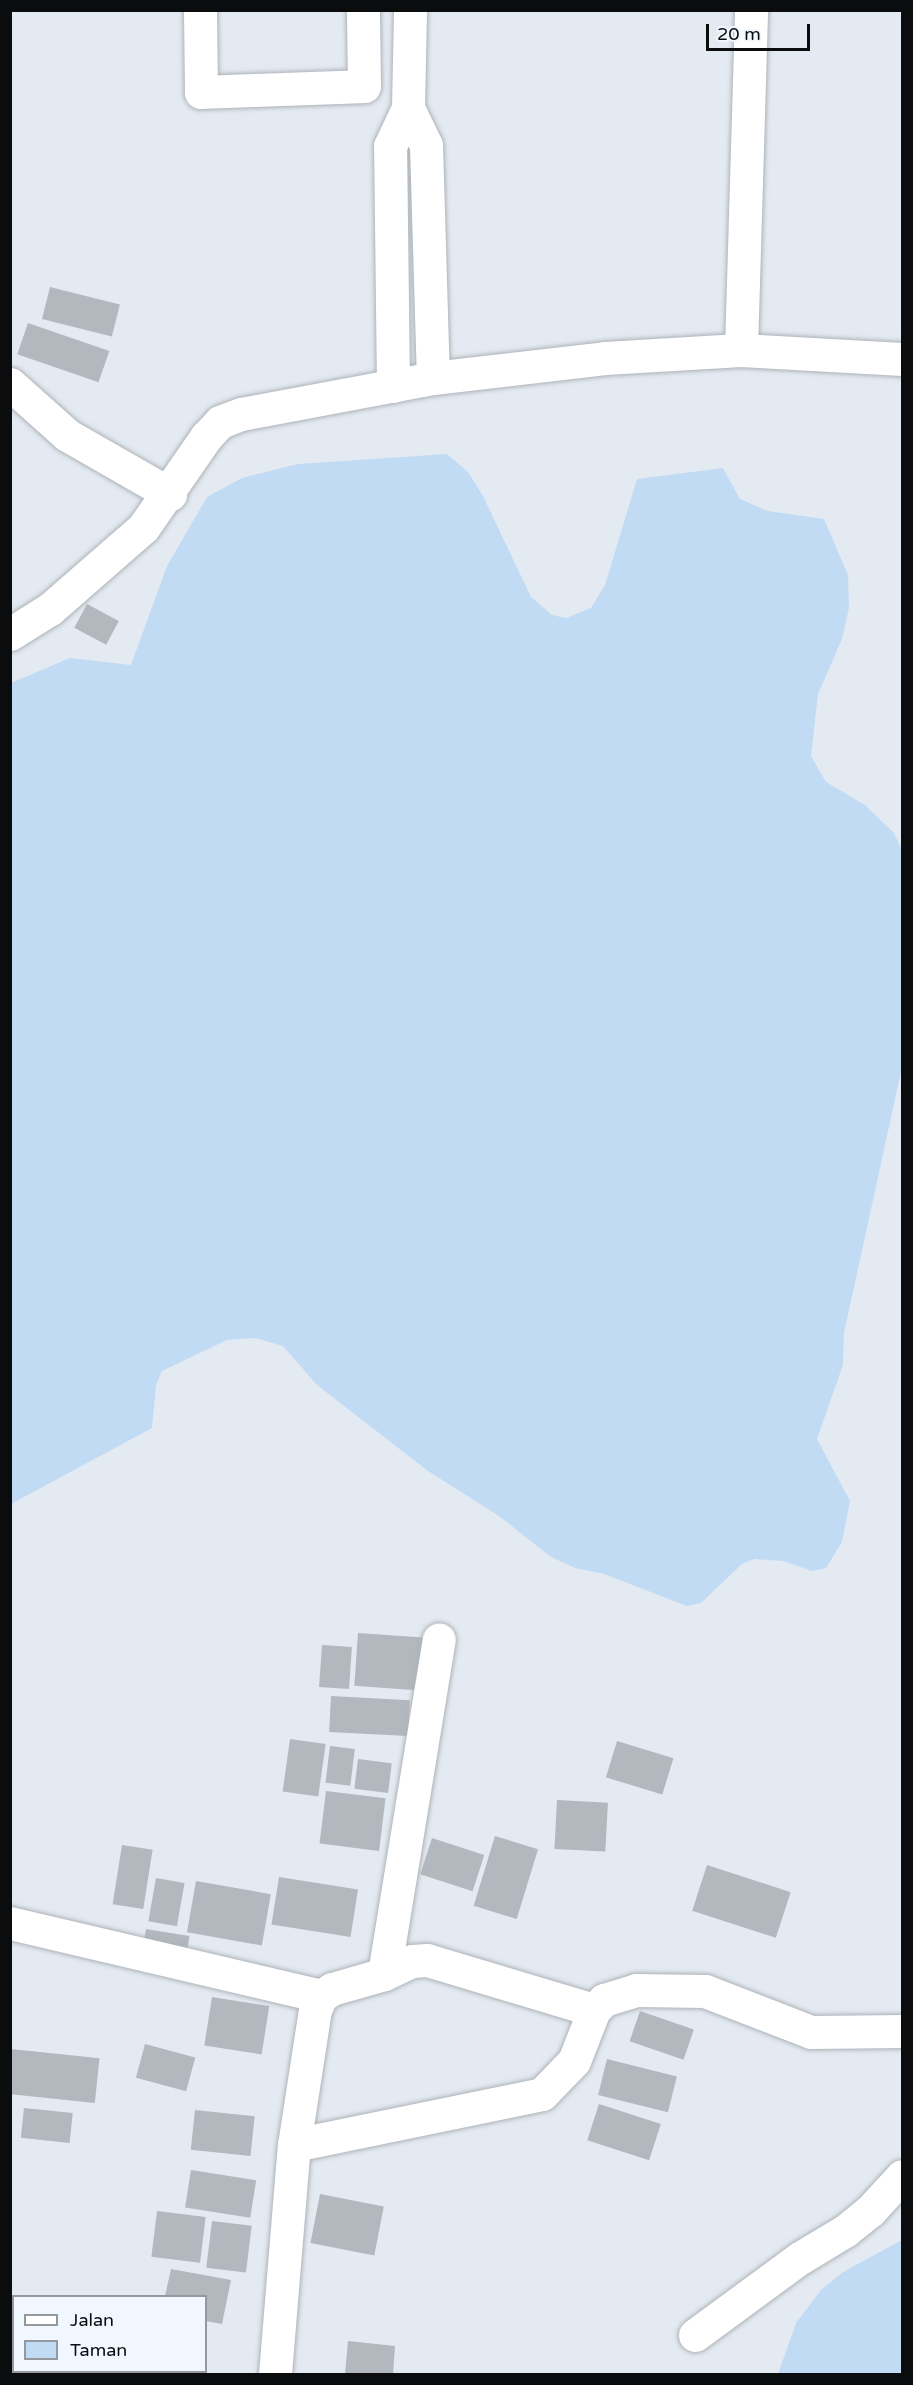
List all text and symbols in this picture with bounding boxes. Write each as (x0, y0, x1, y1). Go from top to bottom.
scale bar (709, 12, 812, 50)
text: 20 m (717, 23, 761, 45)
legend (12, 2295, 207, 2373)
text: Jalan (70, 2309, 114, 2331)
text: Taman (70, 2339, 127, 2361)

